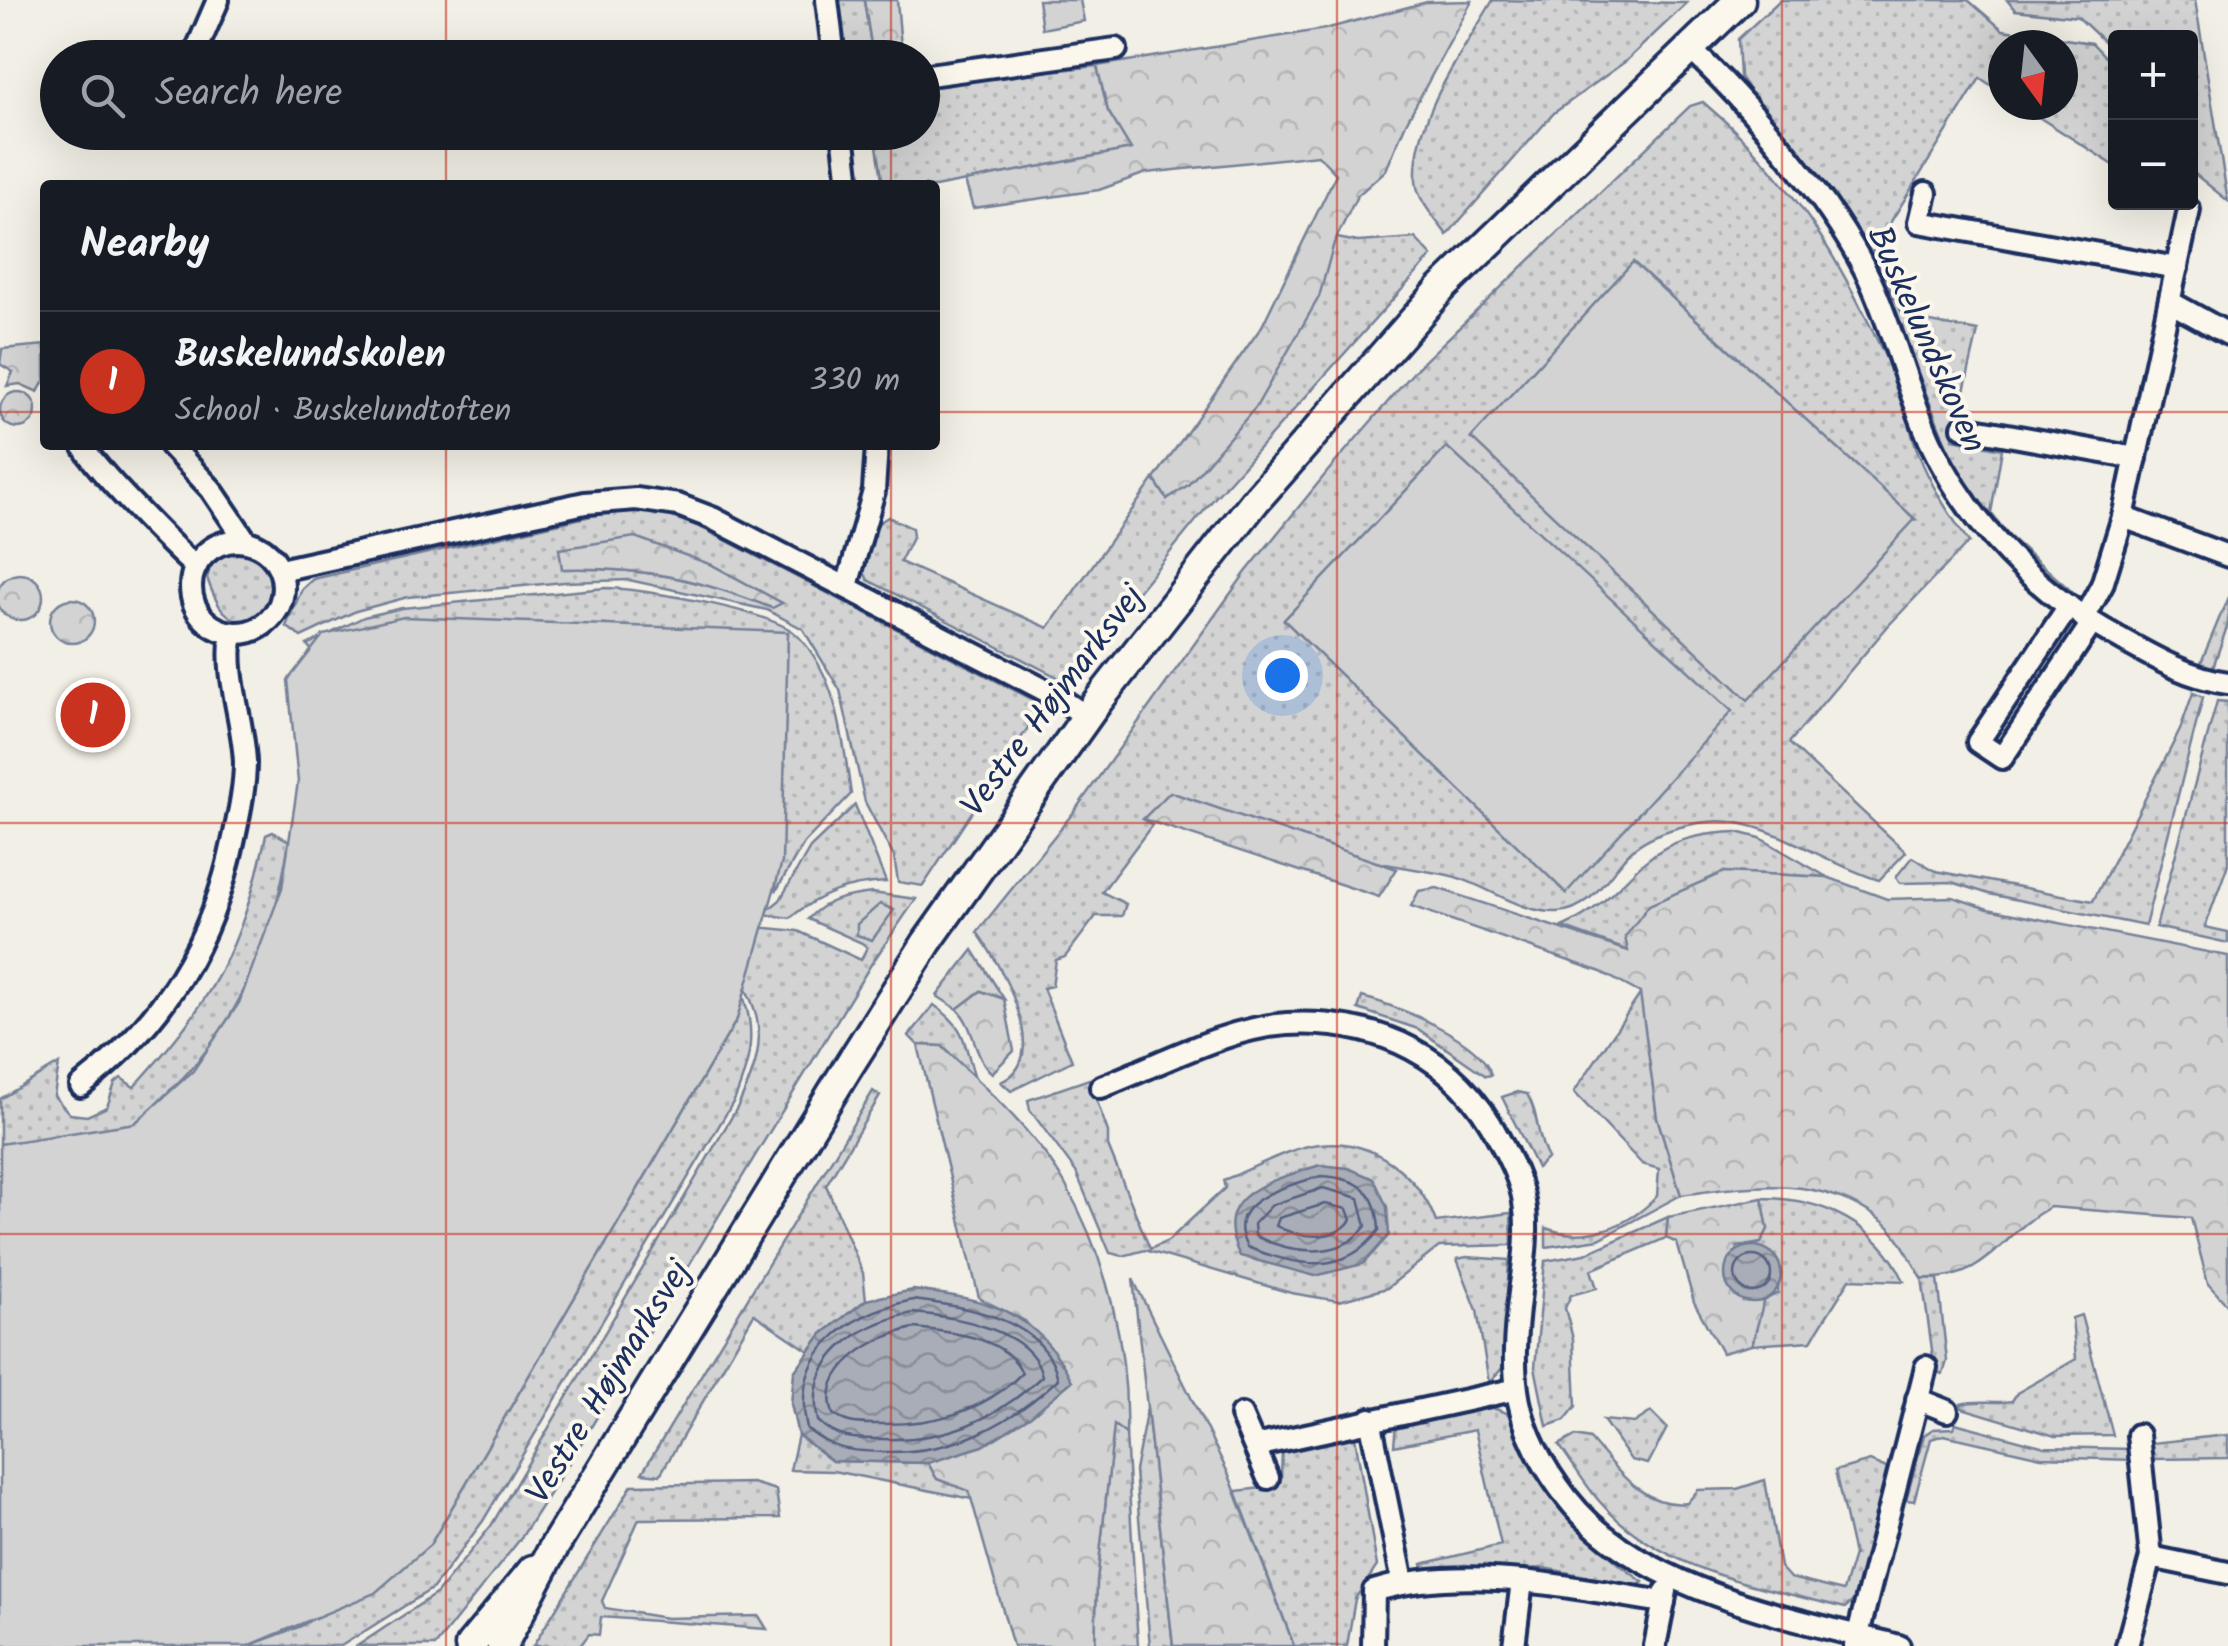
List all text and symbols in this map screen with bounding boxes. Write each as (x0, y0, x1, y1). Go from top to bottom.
north arrow (1988, 30, 2078, 120)
map controls (2108, 30, 2198, 210)
button: + (2108, 30, 2198, 120)
search box (40, 40, 940, 150)
text: Search here (155, 65, 342, 125)
icon: search (75, 68, 130, 123)
button: − (2108, 120, 2198, 210)
text: Nearby (80, 212, 209, 279)
street label: Buskelundskoven (1850, 217, 2000, 463)
text: Buskelundskolen (175, 326, 446, 386)
text: 1 (108, 356, 117, 407)
text: 330 m (809, 356, 900, 407)
text: School · Buskelundtoften (175, 386, 511, 437)
street label: Vestre Højmarksvej (948, 573, 1161, 830)
your location (1257, 650, 1308, 701)
pin: 1 (61, 678, 126, 752)
street label: Vestre Højmarksvej (512, 1249, 708, 1516)

